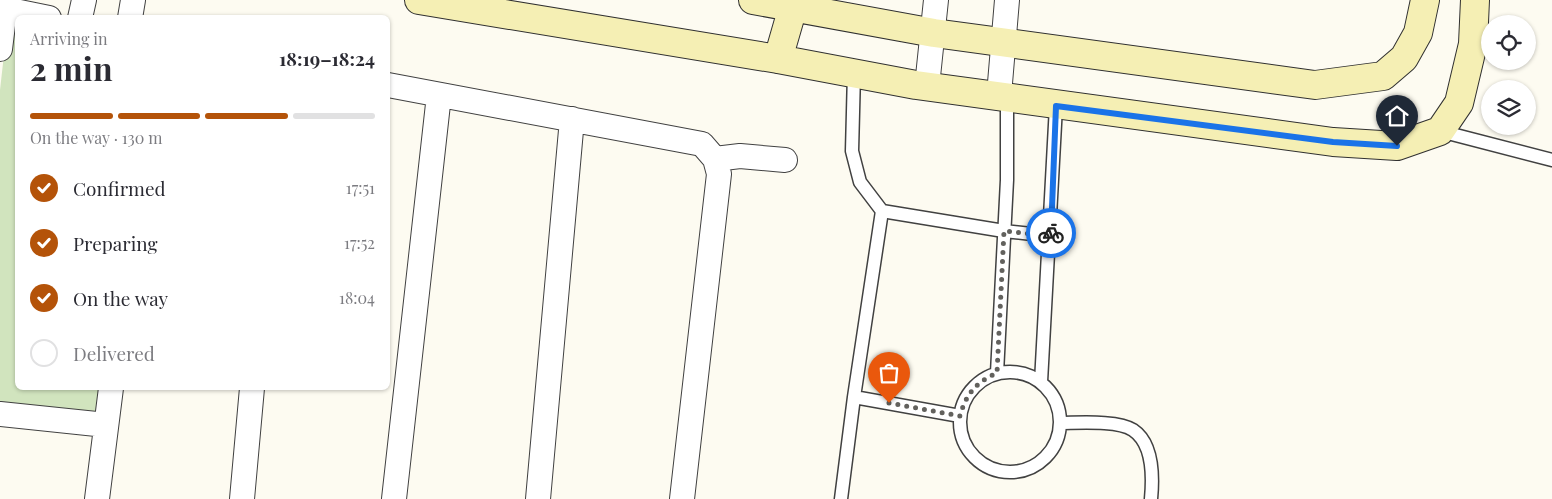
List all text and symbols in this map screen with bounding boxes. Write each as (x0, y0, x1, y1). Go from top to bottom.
map controls (1481, 15, 1536, 135)
button: locate (1481, 15, 1536, 70)
text: Arriving in (30, 28, 108, 49)
text: 18:19–18:24 (279, 45, 375, 71)
text: 2 min (30, 46, 113, 89)
button: layers (1481, 80, 1536, 135)
pin (1376, 95, 1418, 146)
icon: home (1383, 102, 1411, 130)
text: On the way · 130 m (30, 127, 163, 148)
icon: check (30, 174, 58, 202)
text: Confirmed (73, 175, 166, 201)
text: 17:51 (346, 177, 375, 198)
courier (1026, 208, 1076, 258)
icon: bike (1037, 219, 1065, 247)
icon: check (30, 229, 58, 257)
text: Preparing (73, 230, 158, 256)
text: 17:52 (344, 232, 375, 253)
icon: check (30, 284, 58, 312)
text: On the way (73, 285, 168, 311)
text: 18:04 (339, 287, 375, 308)
text: Delivered (73, 340, 155, 366)
pin (868, 352, 910, 403)
icon: bag (875, 359, 903, 387)

